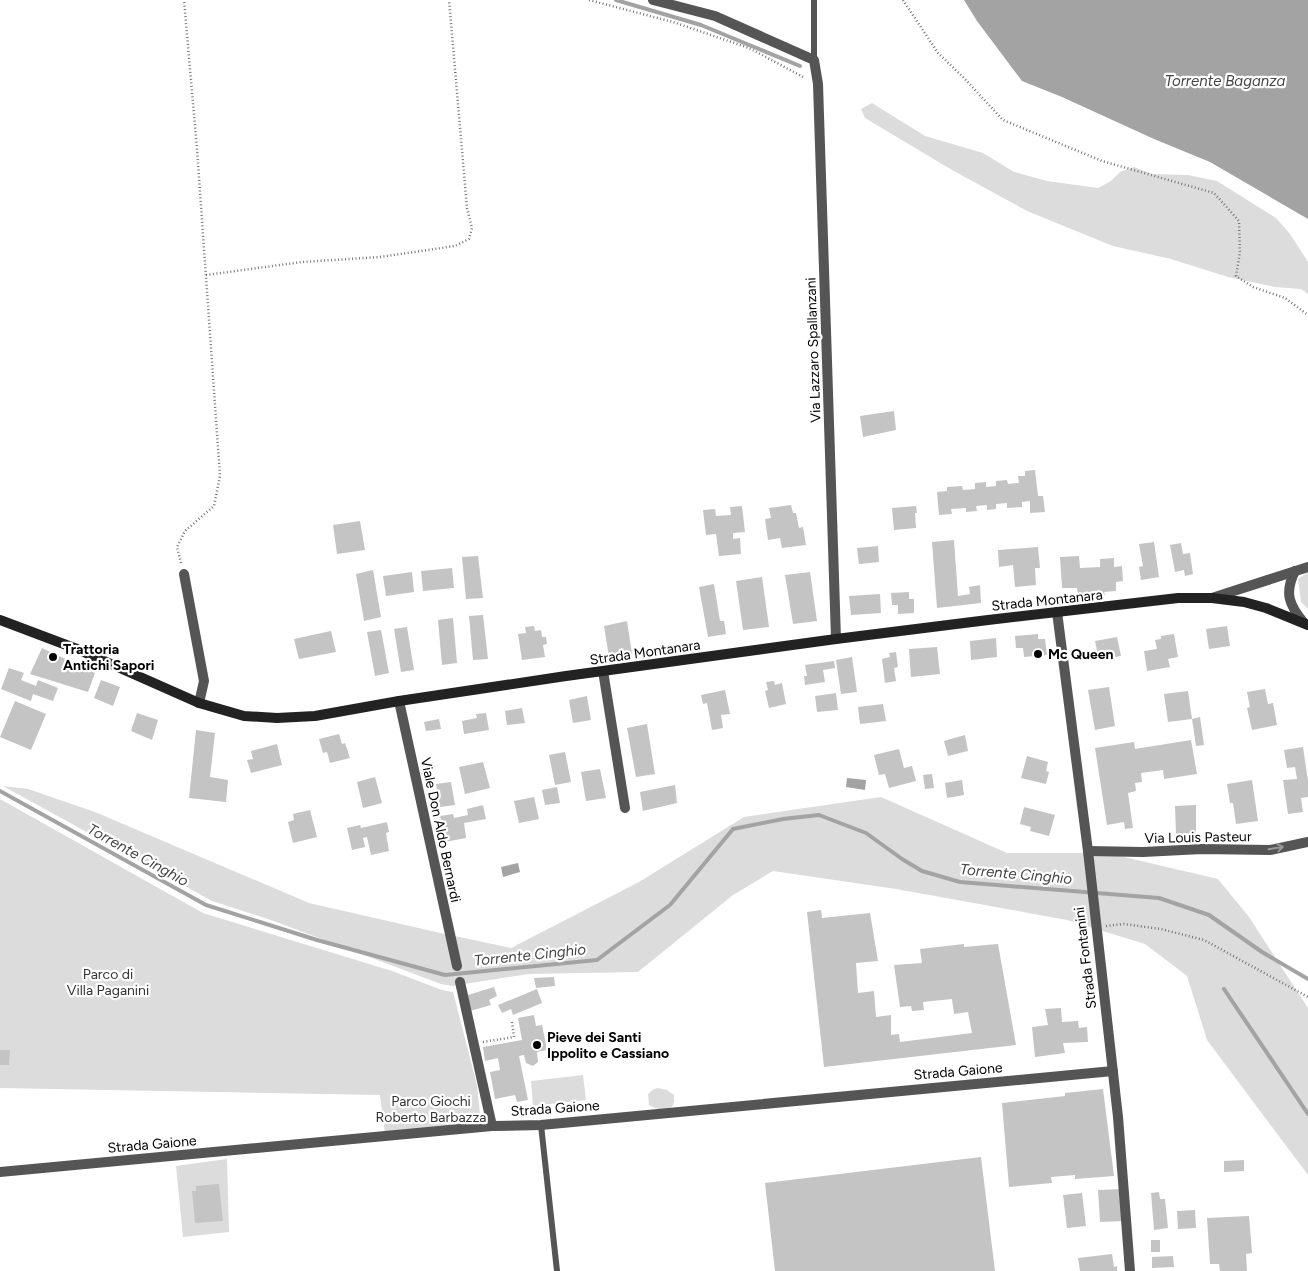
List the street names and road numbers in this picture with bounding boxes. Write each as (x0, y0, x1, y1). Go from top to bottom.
street label: Via Lazzaro Spallanzani (802, 277, 825, 423)
street label: Strada Montanara (991, 586, 1103, 615)
street label: Strada Montanara (589, 636, 701, 669)
street label: Viale Don Aldo Bernardi (417, 756, 464, 904)
street label: Via Louis Pasteur (1144, 828, 1252, 847)
street label: Strada Fontanini (1071, 906, 1100, 1010)
street label: Strada Gaione (913, 1059, 1004, 1084)
street label: Strada Gaione (510, 1097, 600, 1120)
street label: Strada Gaione (107, 1132, 198, 1157)

